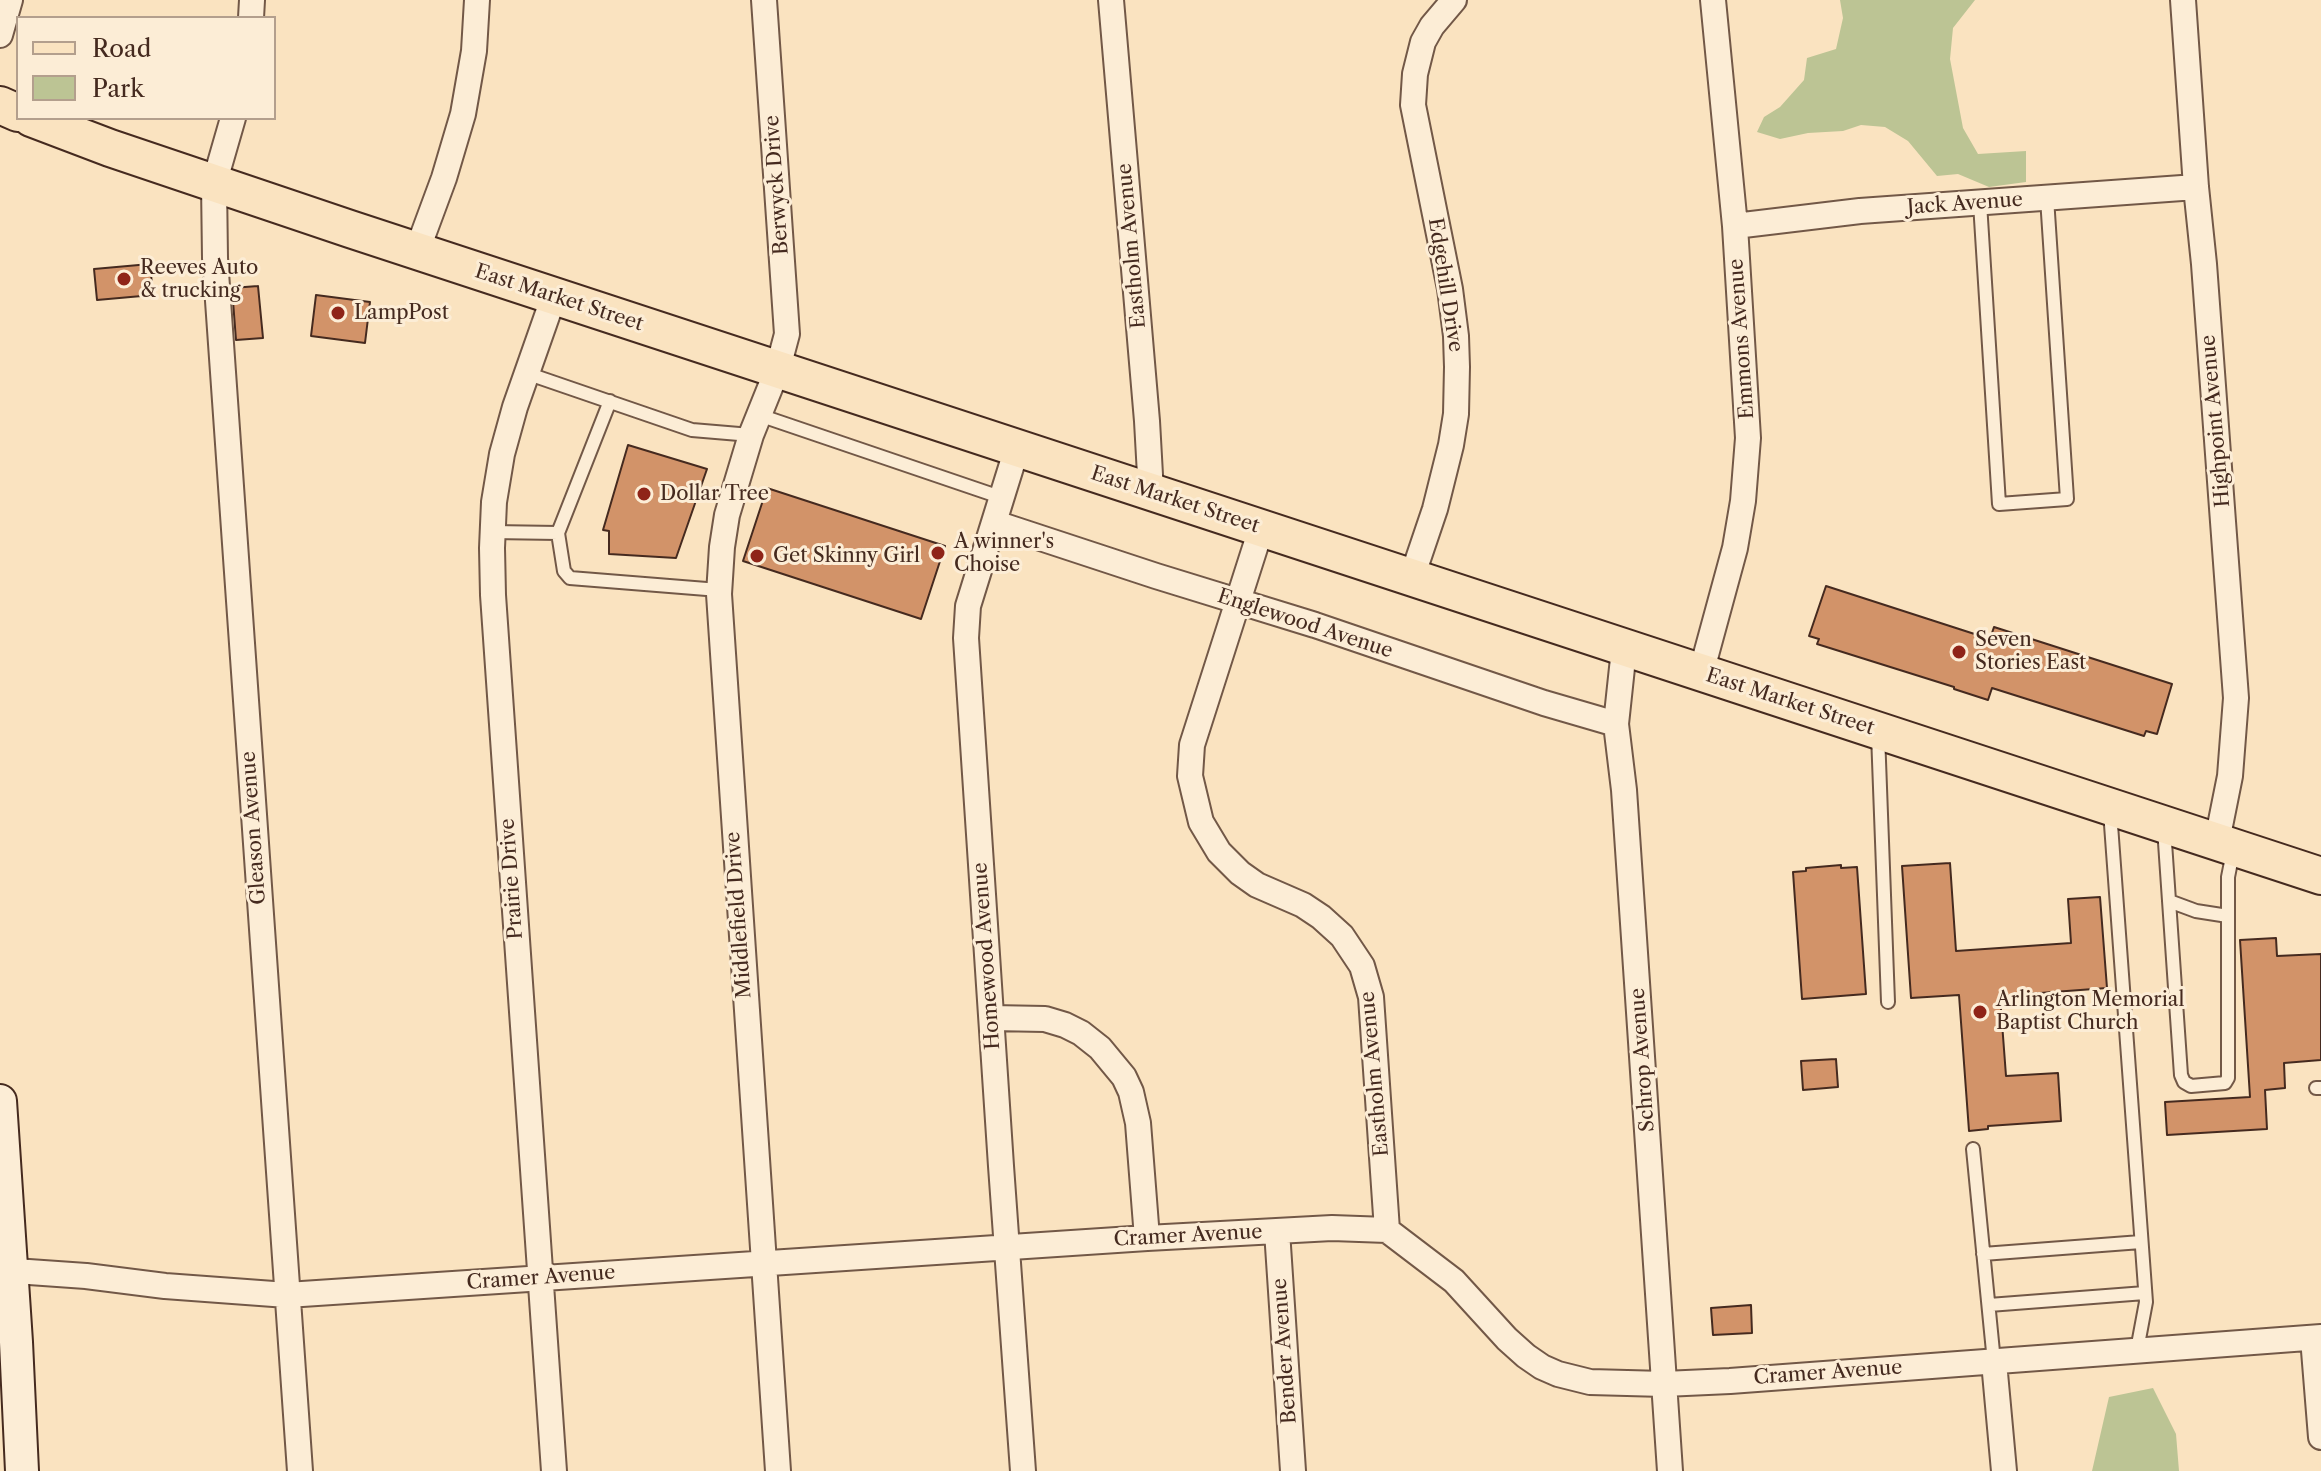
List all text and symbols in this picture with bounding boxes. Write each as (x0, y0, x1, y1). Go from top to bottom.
legend (16, 16, 276, 120)
text: Road (92, 34, 151, 63)
text: Park (92, 74, 144, 103)
street label: Berwyck Drive (760, 114, 794, 256)
street label: Eastholm Avenue (1113, 162, 1151, 330)
street label: Jack Avenue (1906, 188, 2024, 220)
street label: Edgehill Drive (1423, 216, 1467, 354)
place label: Reeves Auto & trucking (140, 256, 258, 303)
street label: Emmons Avenue (1724, 258, 1760, 420)
street label: East Market Street (472, 259, 646, 337)
marker: Reeves Auto & trucking (115, 270, 133, 288)
place label: LampPost (354, 301, 449, 325)
marker: LampPost (329, 304, 347, 322)
street label: Highpoint Avenue (2197, 334, 2235, 508)
street label: East Market Street (1088, 461, 1262, 539)
place label: Dollar Tree (660, 482, 769, 506)
marker: Dollar Tree (635, 485, 653, 503)
place label: A winner's Choise (954, 530, 1054, 577)
place label: Get Skinny Girl (773, 544, 920, 568)
marker: A winner's Choise (929, 544, 947, 562)
marker: Get Skinny Girl (748, 547, 766, 565)
street label: Englewood Avenue (1214, 584, 1396, 664)
place label: Seven Stories East (1975, 628, 2086, 675)
marker: Seven Stories East (1950, 643, 1968, 661)
street label: East Market Street (1703, 663, 1877, 741)
street label: Gleason Avenue (237, 750, 271, 906)
street label: Prairie Drive (496, 818, 528, 940)
street label: Middlefield Drive (721, 831, 757, 999)
street label: Homewood Avenue (968, 862, 1006, 1050)
street label: Schrop Avenue (1626, 987, 1660, 1133)
place label: Arlington Memorial Baptist Church (1996, 988, 2184, 1035)
street label: Eastholm Avenue (1356, 990, 1394, 1158)
marker: Arlington Memorial Baptist Church (1971, 1003, 1989, 1021)
street label: Cramer Avenue (1113, 1220, 1263, 1252)
street label: Cramer Avenue (466, 1261, 616, 1295)
street label: Bender Avenue (1268, 1277, 1302, 1425)
street label: Cramer Avenue (1753, 1356, 1903, 1390)

